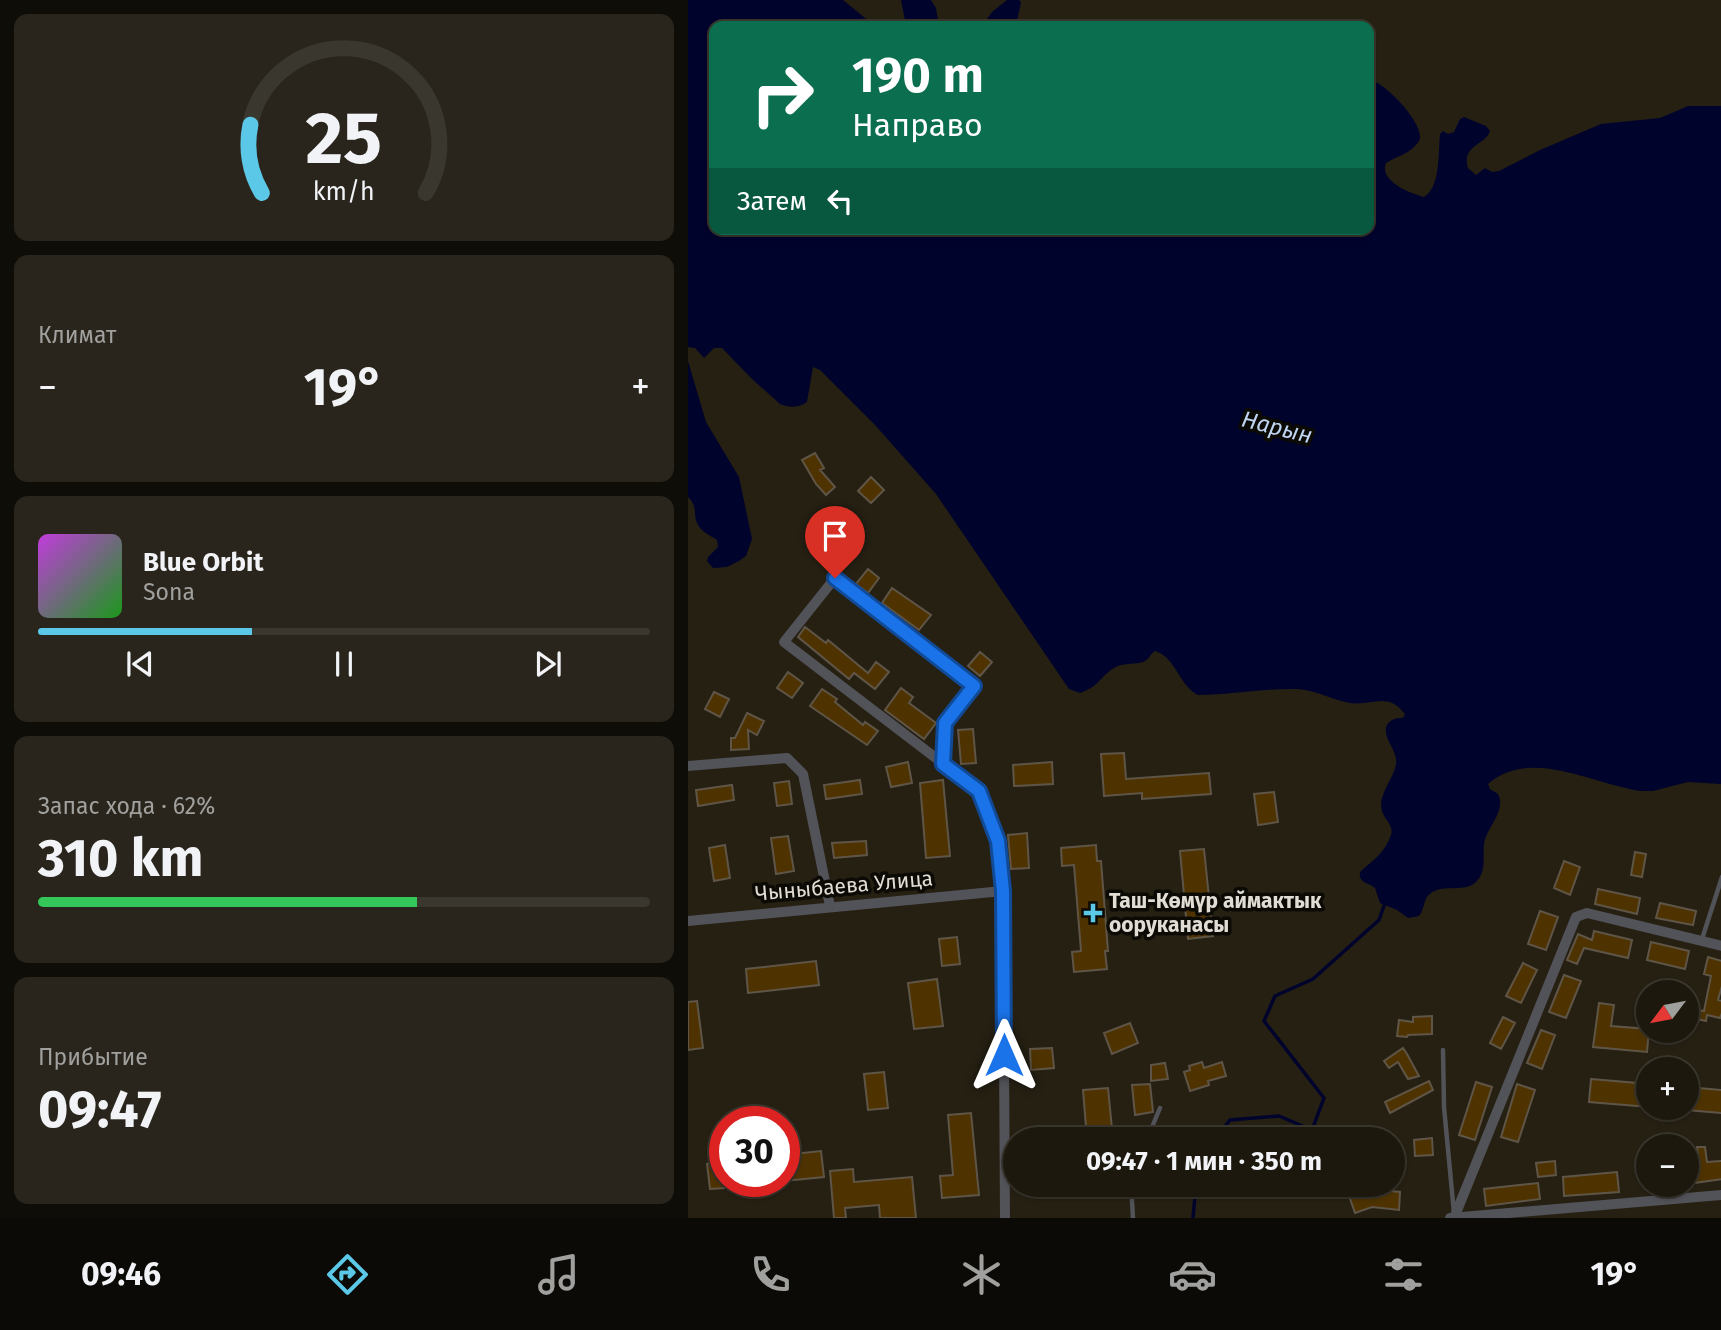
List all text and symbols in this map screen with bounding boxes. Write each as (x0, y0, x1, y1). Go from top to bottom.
text: 190 m (852, 46, 984, 105)
icon: right (737, 49, 828, 140)
text: 25 (306, 96, 382, 183)
text: Направо (852, 106, 983, 144)
text: km/h (313, 177, 375, 207)
icon: left (821, 182, 859, 220)
text: Затем (737, 186, 807, 217)
text: Климат (38, 321, 116, 349)
text: 19° (304, 356, 384, 419)
text: − (38, 364, 57, 410)
text: + (631, 364, 650, 410)
water label: Нарын (1239, 405, 1315, 449)
pin (805, 506, 865, 578)
icon: arrive (816, 517, 854, 555)
text: Blue Orbit (143, 547, 263, 578)
text: Sona (143, 578, 195, 606)
icon: previous (121, 645, 159, 683)
icon: pause (325, 645, 363, 683)
icon: next (529, 645, 567, 683)
text: Запас хода · 62% (38, 792, 215, 820)
text: 310 km (38, 827, 203, 890)
street label: Чыныбаева Улица (754, 865, 934, 907)
place label: Таш-Көмүр аймактык ооруканасы (1109, 888, 1322, 938)
marker: Таш-Көмүр аймактык ооруканасы (1083, 903, 1103, 923)
north arrow (1636, 980, 1700, 1043)
map controls (1636, 980, 1699, 1197)
position arrow (967, 1018, 1041, 1092)
text: Прибытие (38, 1043, 148, 1071)
button: + (1636, 1057, 1699, 1120)
text: 09:47 (38, 1078, 162, 1141)
speed limit sign: 30 (709, 1106, 800, 1197)
button: − (1636, 1134, 1699, 1197)
text: 09:47 · 1 мин · 350 m (1086, 1146, 1322, 1177)
icon: directions (323, 1250, 372, 1299)
icon: music (534, 1250, 583, 1299)
icon: phone (746, 1250, 795, 1299)
icon: climate (957, 1250, 1006, 1299)
icon: car (1168, 1250, 1217, 1299)
icon: filters (1379, 1250, 1428, 1299)
text: 09:46 (81, 1255, 161, 1293)
text: 19° (1590, 1255, 1640, 1293)

